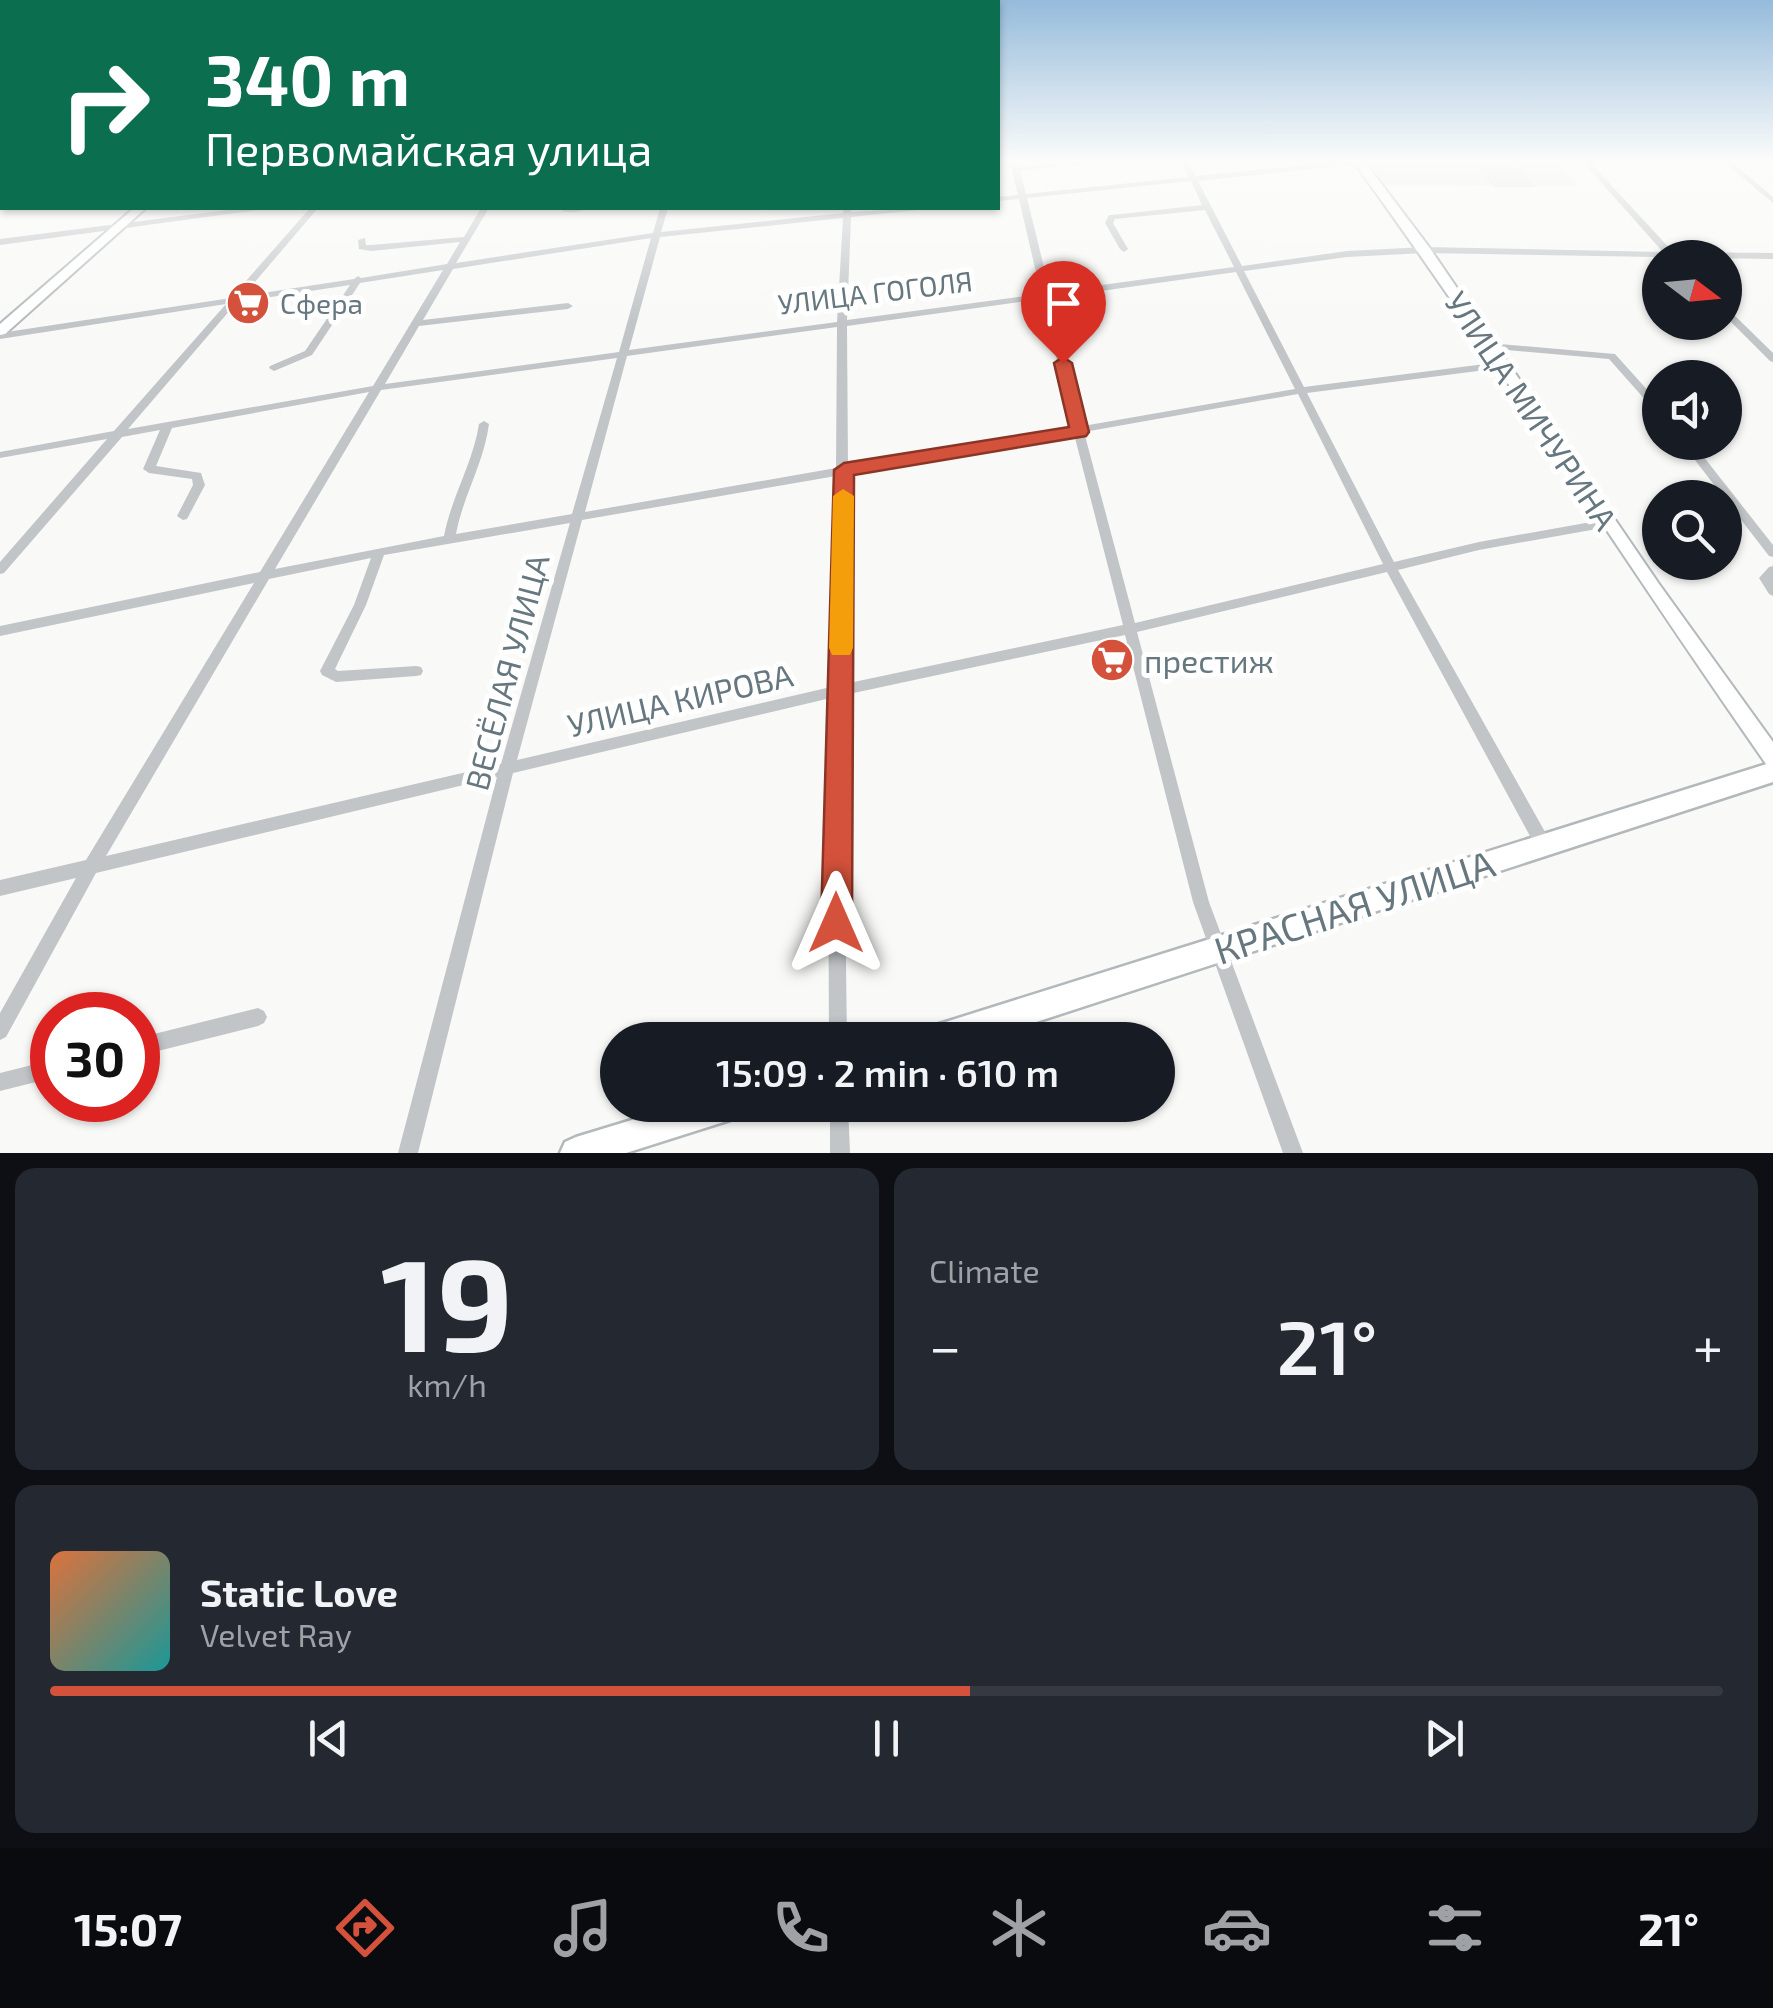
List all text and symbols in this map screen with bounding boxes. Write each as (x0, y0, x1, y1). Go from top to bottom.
text: 340 m (205, 36, 410, 120)
icon: right (40, 40, 170, 170)
text: Первомайская улица (205, 121, 652, 175)
north arrow (1642, 240, 1742, 340)
map controls (1642, 240, 1742, 580)
pin (1021, 261, 1106, 364)
street label: УЛИЦА ГОГОЛЯ (776, 263, 974, 321)
icon: arrive (1036, 276, 1091, 331)
supermarket icon: Сфера (225, 280, 271, 326)
street label: УЛИЦА МИЧУРИНА (1438, 284, 1626, 536)
place label: Сфера (280, 286, 363, 320)
button: sound (1642, 360, 1742, 460)
button: search (1642, 480, 1742, 580)
street label: ВЕСЁЛАЯ УЛИЦА (456, 550, 556, 794)
supermarket icon: престиж (1089, 637, 1135, 683)
place label: престиж (1144, 641, 1274, 679)
street label: УЛИЦА КИРОВА (564, 655, 796, 743)
street label: КРАСНАЯ УЛИЦА (1208, 839, 1500, 973)
position arrow (784, 871, 888, 975)
speed limit sign: 30 (30, 992, 160, 1122)
text: 15:09 · 2 min · 610 m (716, 1049, 1059, 1095)
text: 19 (381, 1222, 513, 1378)
text: Climate (929, 1251, 1040, 1289)
text: 21° (1277, 1300, 1377, 1390)
text: − (929, 1312, 961, 1378)
text: + (1693, 1312, 1723, 1378)
text: km/h (407, 1365, 487, 1403)
text: Static Love (200, 1569, 398, 1615)
text: Velvet Ray (200, 1615, 352, 1653)
icon: previous (301, 1711, 356, 1766)
icon: pause (859, 1711, 914, 1766)
icon: next (1417, 1711, 1472, 1766)
icon: directions (330, 1893, 400, 1963)
icon: music (548, 1893, 618, 1963)
icon: phone (766, 1893, 836, 1963)
icon: climate (984, 1893, 1054, 1963)
icon: car (1202, 1893, 1272, 1963)
icon: filters (1420, 1893, 1490, 1963)
text: 15:07 (74, 1901, 182, 1955)
text: 21° (1638, 1901, 1699, 1955)

